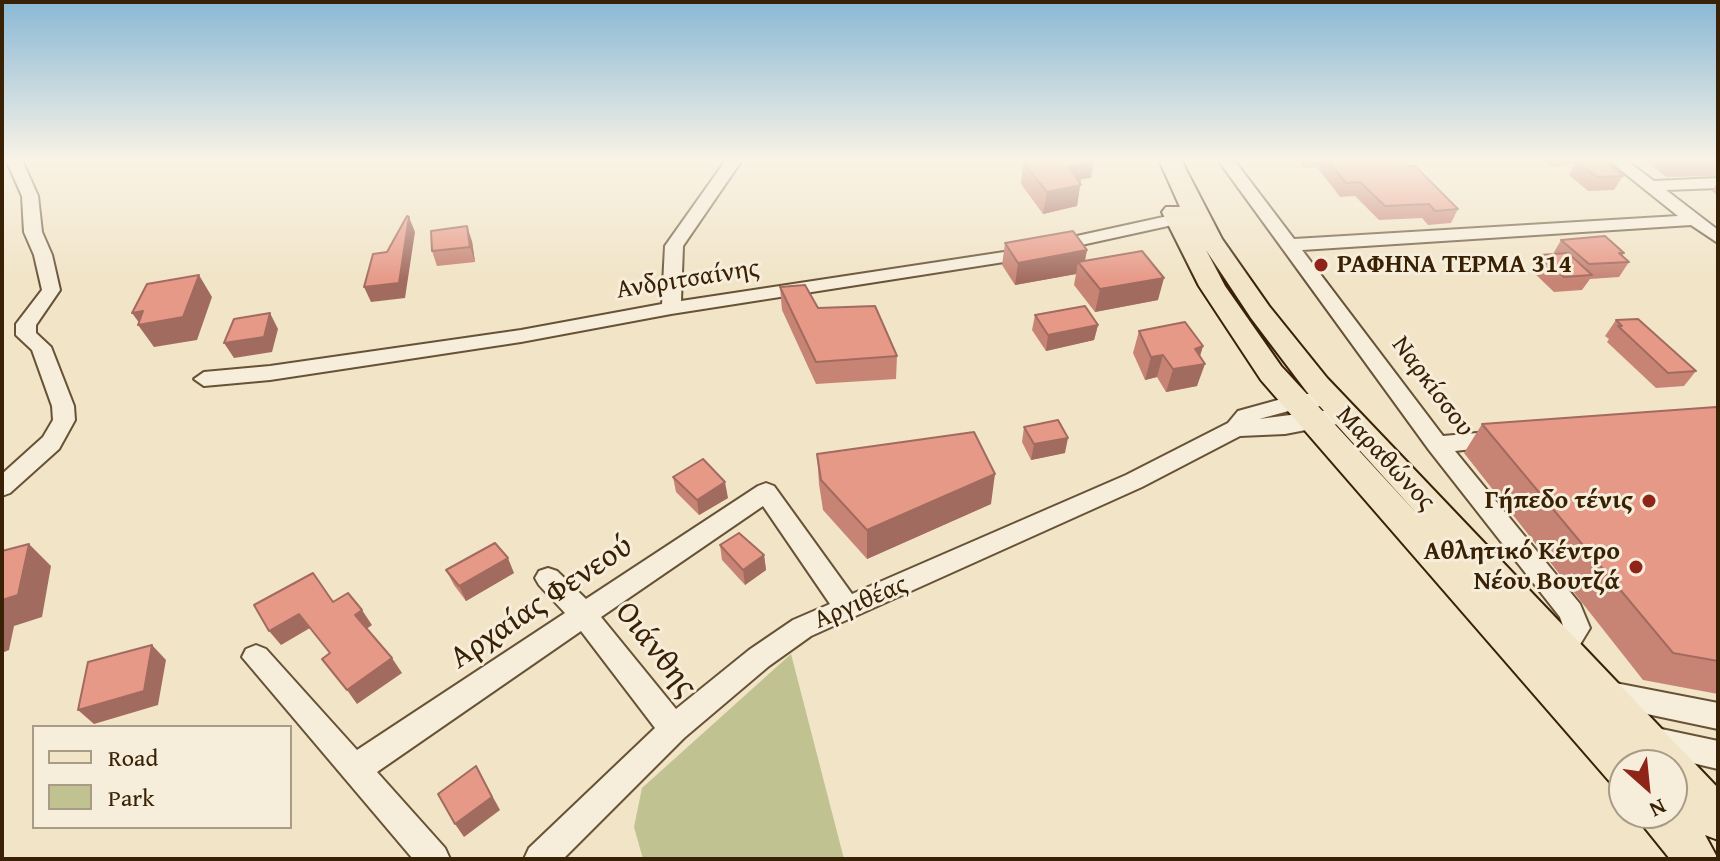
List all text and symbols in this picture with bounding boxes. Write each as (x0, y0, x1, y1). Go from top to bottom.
place label: ΡΑΦΗΝΑ ΤΕΡΜΑ 314 (1337, 249, 1572, 281)
street label: Ανδριτσαίνης (614, 253, 762, 307)
marker: ΡΑΦΗΝΑ ΤΕΡΜΑ 314 (1312, 256, 1330, 274)
street label: Ναρκίσσου (1384, 331, 1480, 443)
street label: Μαραθώνος (1329, 400, 1441, 518)
place label: Γήπεδο τένις (1485, 485, 1633, 517)
marker: Γήπεδο τένις (1640, 492, 1658, 510)
street label: Αρχαίας Φενεού (443, 528, 641, 678)
place label: Αθλητικό Κέντρο Νέου Βουτζά (1424, 536, 1620, 598)
marker: Αθλητικό Κέντρο Νέου Βουτζά (1627, 558, 1645, 576)
street label: Αργιθέας (810, 569, 912, 637)
street label: Οιάνθης (606, 595, 704, 705)
legend (32, 725, 292, 829)
text: Road (108, 740, 158, 775)
north arrow (1608, 749, 1688, 829)
text: Park (108, 780, 154, 815)
text: N (1644, 791, 1672, 826)

